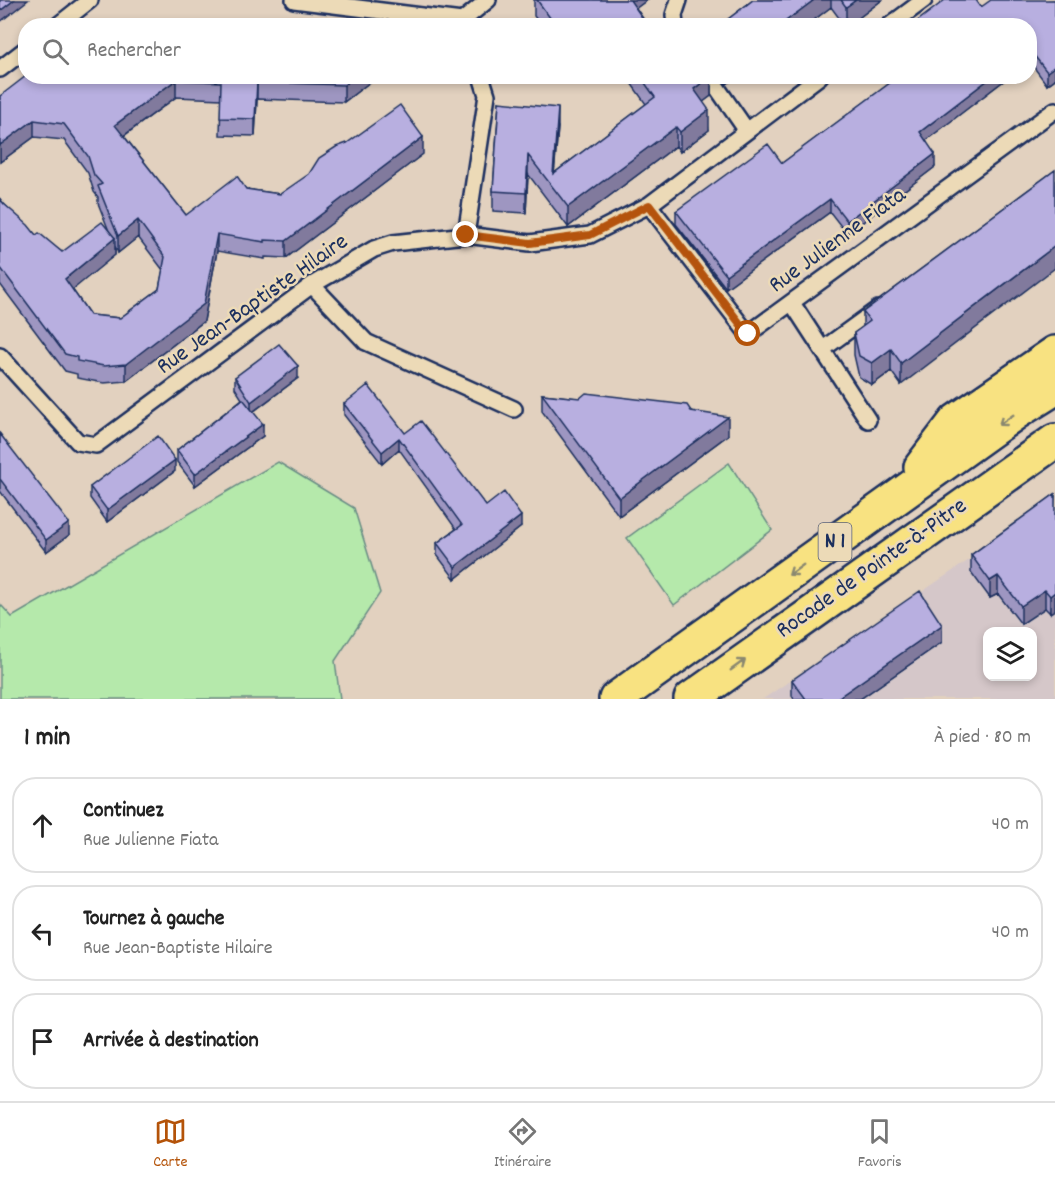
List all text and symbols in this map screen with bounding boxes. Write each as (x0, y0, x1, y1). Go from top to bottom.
search box (18, 18, 1037, 84)
icon: search (39, 35, 72, 68)
text: Rechercher (87, 36, 181, 67)
street label: Rue Julienne Fiata (762, 179, 914, 303)
route end (452, 221, 478, 247)
street label: Rue Jean-Baptiste Hilaire (150, 226, 356, 384)
route start (734, 320, 760, 346)
one-way arrow (998, 414, 1014, 426)
street label: Rocade de Pointe-à-Pitre (770, 490, 974, 648)
road number: N 1 (818, 523, 852, 561)
one-way arrow (788, 564, 804, 576)
map controls (983, 627, 1037, 681)
button: layers (983, 627, 1037, 681)
one-way arrow (730, 659, 746, 671)
text: 1 min (24, 720, 70, 757)
text: À pied · 80 m (934, 724, 1031, 752)
text: Continuez (83, 796, 164, 827)
icon: ahead (26, 809, 59, 842)
text: 40 m (991, 811, 1029, 839)
text: Rue Julienne Fiata (83, 827, 218, 855)
text: Tournez à gauche (83, 904, 225, 935)
icon: left (26, 917, 59, 950)
text: 40 m (991, 919, 1029, 947)
text: Rue Jean-Baptiste Hilaire (83, 935, 273, 963)
icon: arrive (26, 1025, 59, 1058)
text: Arrivée à destination (83, 1026, 259, 1057)
tab: Carte (153, 1115, 188, 1174)
tab: Itinéraire (494, 1115, 551, 1174)
tab: Favoris (858, 1115, 902, 1174)

